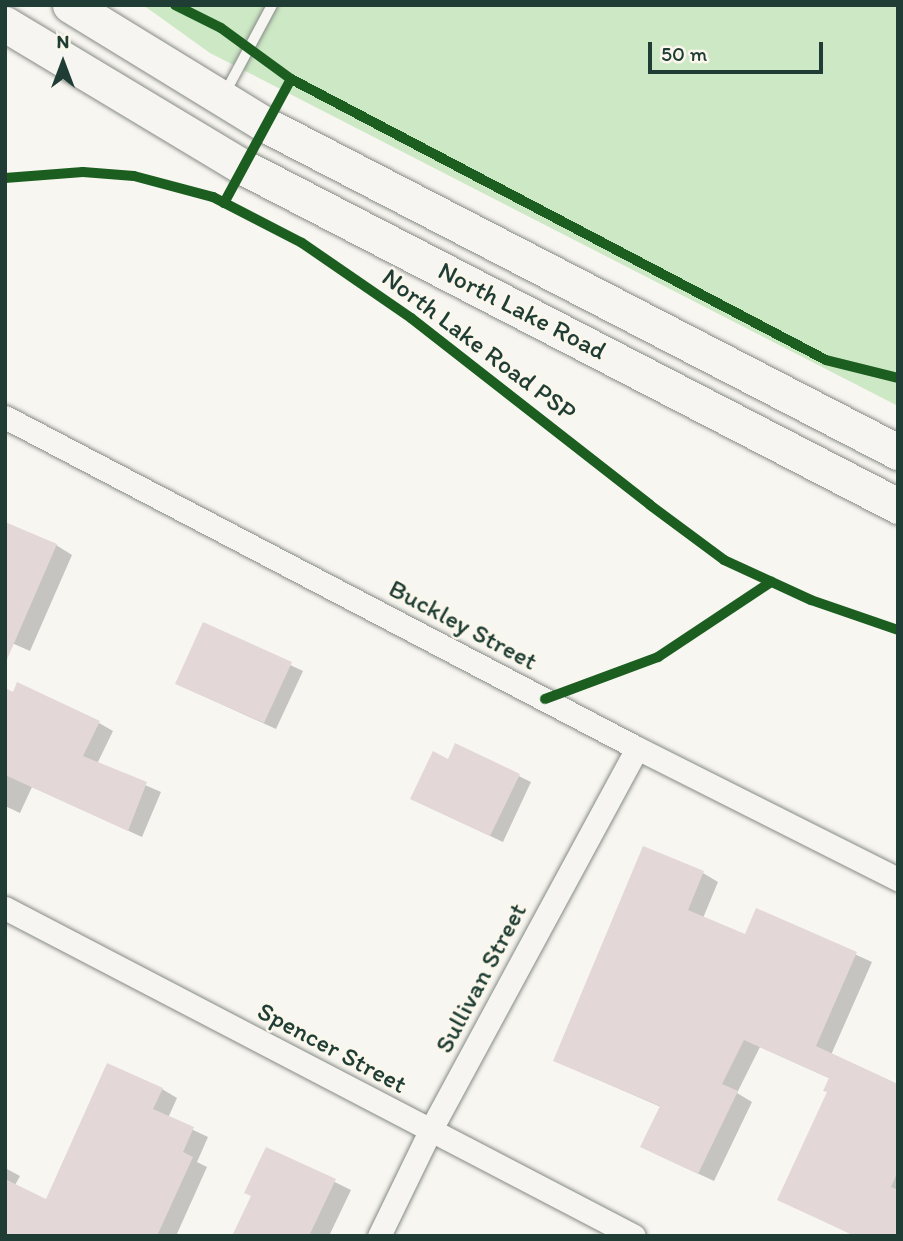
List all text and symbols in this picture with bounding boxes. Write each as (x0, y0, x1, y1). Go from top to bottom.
north arrow (28, 28, 98, 98)
scale bar (651, 28, 826, 72)
text: N (57, 30, 69, 53)
text: 50 m (661, 41, 707, 66)
street label: North Lake Road (433, 255, 611, 367)
street label: North Lake Road PSP (376, 262, 582, 428)
street label: Buckley Street (384, 573, 542, 677)
street label: Sullivan Street (428, 898, 534, 1058)
street label: Spencer Street (252, 996, 412, 1100)

